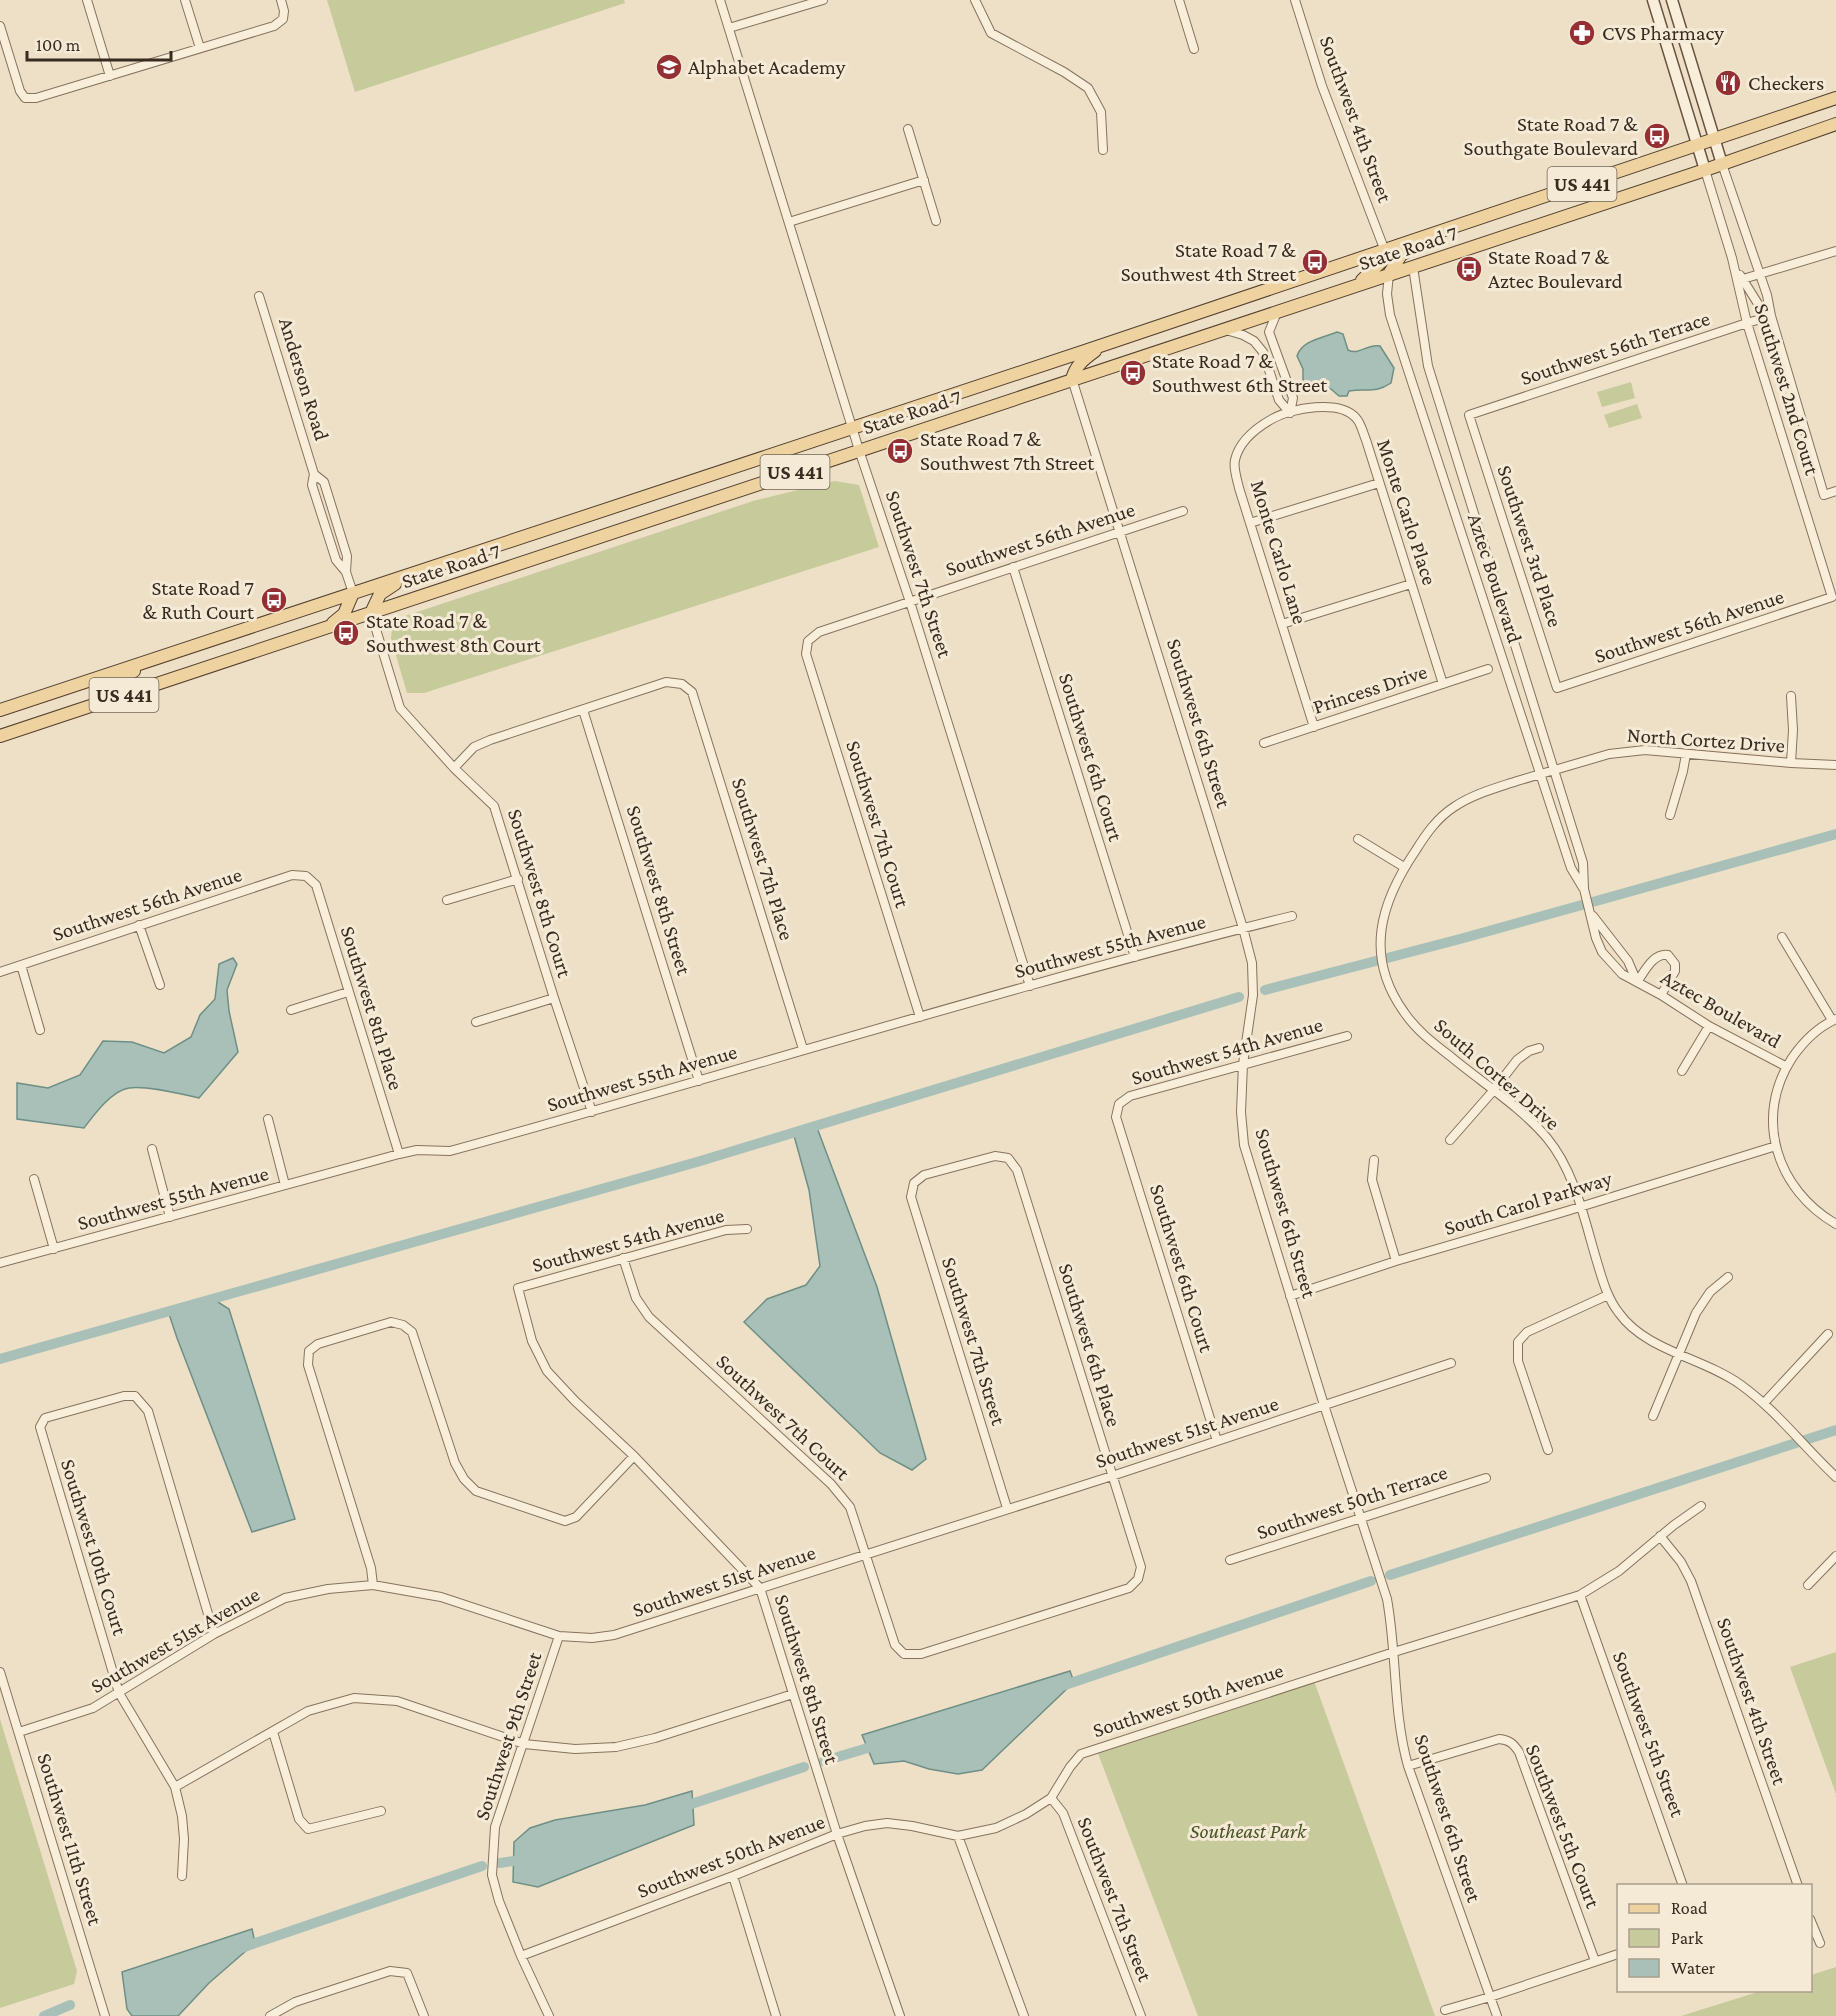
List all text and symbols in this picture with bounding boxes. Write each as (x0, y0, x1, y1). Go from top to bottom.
pharmacy icon: CVS Pharmacy (1567, 18, 1597, 48)
place label: CVS Pharmacy (1602, 21, 1724, 45)
scale bar (27, 24, 171, 62)
street label: Southwest 4th Street (1315, 33, 1398, 206)
text: 100 m (36, 35, 81, 55)
school or university icon: Alphabet Academy (654, 52, 684, 82)
place label: Alphabet Academy (688, 55, 846, 79)
restaurant icon: Checkers (1713, 68, 1743, 98)
place label: Checkers (1748, 71, 1824, 95)
place label: State Road 7 & Southgate Boulevard (1464, 112, 1638, 160)
bus stop icon: State Road 7 & Southgate Boulevard (1642, 121, 1672, 151)
road number: US 441 (1548, 167, 1616, 201)
street label: State Road 7 (1356, 221, 1461, 275)
place label: State Road 7 & Southwest 4th Street (1121, 238, 1297, 286)
place label: State Road 7 & Aztec Boulevard (1488, 245, 1623, 293)
bus stop icon: State Road 7 & Southwest 4th Street (1300, 247, 1330, 277)
bus stop icon: State Road 7 & Aztec Boulevard (1454, 254, 1484, 284)
street label: Southwest 2nd Court (1750, 301, 1825, 478)
street label: Southwest 56th Terrace (1517, 306, 1713, 390)
street label: Anderson Road (274, 315, 334, 443)
place label: State Road 7 & Southwest 6th Street (1152, 349, 1328, 397)
bus stop icon: State Road 7 & Southwest 6th Street (1118, 358, 1148, 388)
street label: State Road 7 (860, 385, 965, 439)
place label: State Road 7 & Southwest 7th Street (920, 427, 1095, 475)
bus stop icon: State Road 7 & Southwest 7th Street (885, 436, 915, 466)
street label: Monte Carlo Place (1372, 436, 1442, 588)
road number: US 441 (760, 455, 830, 489)
street label: Southwest 3rd Place (1493, 462, 1567, 630)
street label: Monte Carlo Lane (1246, 477, 1312, 627)
street label: Southwest 7th Street (881, 487, 958, 662)
street label: Southwest 56th Avenue (942, 497, 1138, 581)
street label: Aztec Boulevard (1463, 510, 1527, 646)
street label: State Road 7 (399, 539, 504, 593)
place label: State Road 7 & Ruth Court (142, 576, 255, 624)
street label: Southwest 56th Avenue (1591, 584, 1787, 668)
bus stop icon: State Road 7 & Ruth Court (259, 585, 289, 615)
place label: State Road 7 & Southwest 8th Court (366, 609, 542, 657)
bus stop icon: State Road 7 & Southwest 8th Court (331, 618, 361, 648)
street label: Southwest 6th Street (1162, 636, 1236, 811)
street label: Princess Drive (1310, 659, 1430, 719)
street label: Southwest 6th Court (1054, 670, 1128, 845)
road number: US 441 (90, 678, 158, 712)
street label: North Cortez Drive (1626, 723, 1786, 757)
street label: Southwest 7th Court (841, 738, 915, 911)
street label: Southwest 7th Place (727, 775, 799, 943)
street label: Southwest 8th Street (622, 802, 696, 979)
street label: Southwest 8th Court (503, 806, 577, 981)
street label: Southwest 56th Avenue (49, 862, 245, 946)
street label: Southwest 55th Avenue (1012, 909, 1208, 983)
street label: Southwest 8th Place (336, 923, 408, 1093)
street label: Aztec Boulevard (1657, 965, 1785, 1053)
street label: Southwest 54th Avenue (1129, 1012, 1325, 1090)
street label: South Cortez Drive (1429, 1013, 1565, 1135)
street label: Southwest 55th Avenue (544, 1039, 740, 1117)
street label: Southwest 6th Street (1250, 1126, 1322, 1301)
street label: Southwest 55th Avenue (75, 1161, 271, 1235)
street label: South Carol Parkway (1441, 1166, 1615, 1240)
street label: Southwest 6th Court (1145, 1181, 1219, 1356)
street label: Southwest 54th Avenue (529, 1203, 727, 1277)
street label: Southwest 7th Street (937, 1254, 1011, 1429)
street label: Southwest 6th Place (1054, 1260, 1126, 1430)
street label: Southwest 7th Court (711, 1349, 855, 1486)
street label: Southwest 51st Avenue (1092, 1391, 1282, 1473)
street label: Southwest 10th Court (56, 1456, 132, 1639)
street label: Southwest 50th Terrace (1254, 1460, 1450, 1544)
street label: Southwest 51st Avenue (629, 1540, 819, 1622)
street label: Southwest 51st Avenue (86, 1582, 264, 1698)
street label: Southwest 8th Street (770, 1591, 844, 1768)
street label: Southwest 4th Street (1712, 1614, 1792, 1789)
street label: Southwest 9th Street (470, 1648, 547, 1823)
street label: Southwest 5th Street (1608, 1648, 1690, 1821)
street label: Southwest 50th Avenue (1090, 1658, 1286, 1742)
street label: Southwest 6th Street (1410, 1731, 1487, 1906)
street label: Southwest 5th Court (1521, 1741, 1606, 1912)
street label: Southwest 11th Street (32, 1750, 108, 1929)
street label: Southwest 50th Avenue (634, 1809, 828, 1903)
street label: Southwest 7th Street (1073, 1813, 1158, 1986)
park label: Southeast Park (1190, 1819, 1307, 1843)
legend (1617, 1884, 1812, 1992)
text: Road (1671, 1898, 1708, 1918)
text: Park (1671, 1928, 1703, 1948)
text: Water (1671, 1958, 1716, 1978)

